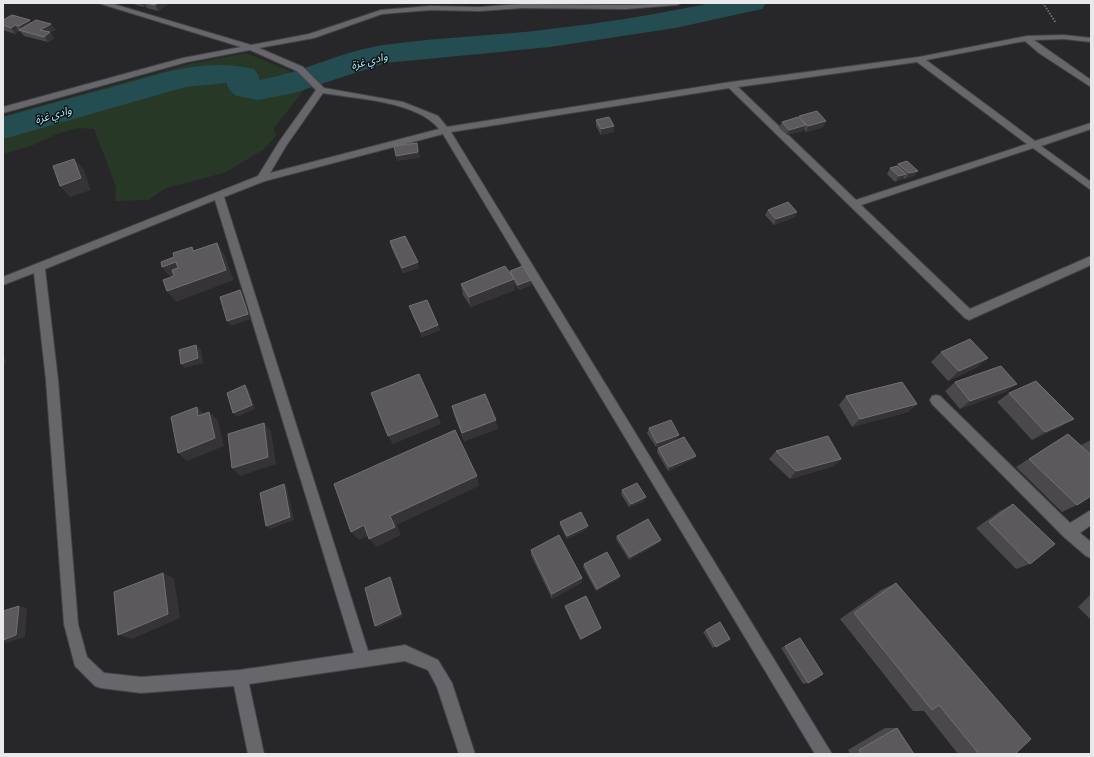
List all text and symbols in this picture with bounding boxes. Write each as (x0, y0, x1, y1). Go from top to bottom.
water label: وادي غزة (349, 48, 390, 75)
water label: وادي غزة (33, 102, 74, 129)

